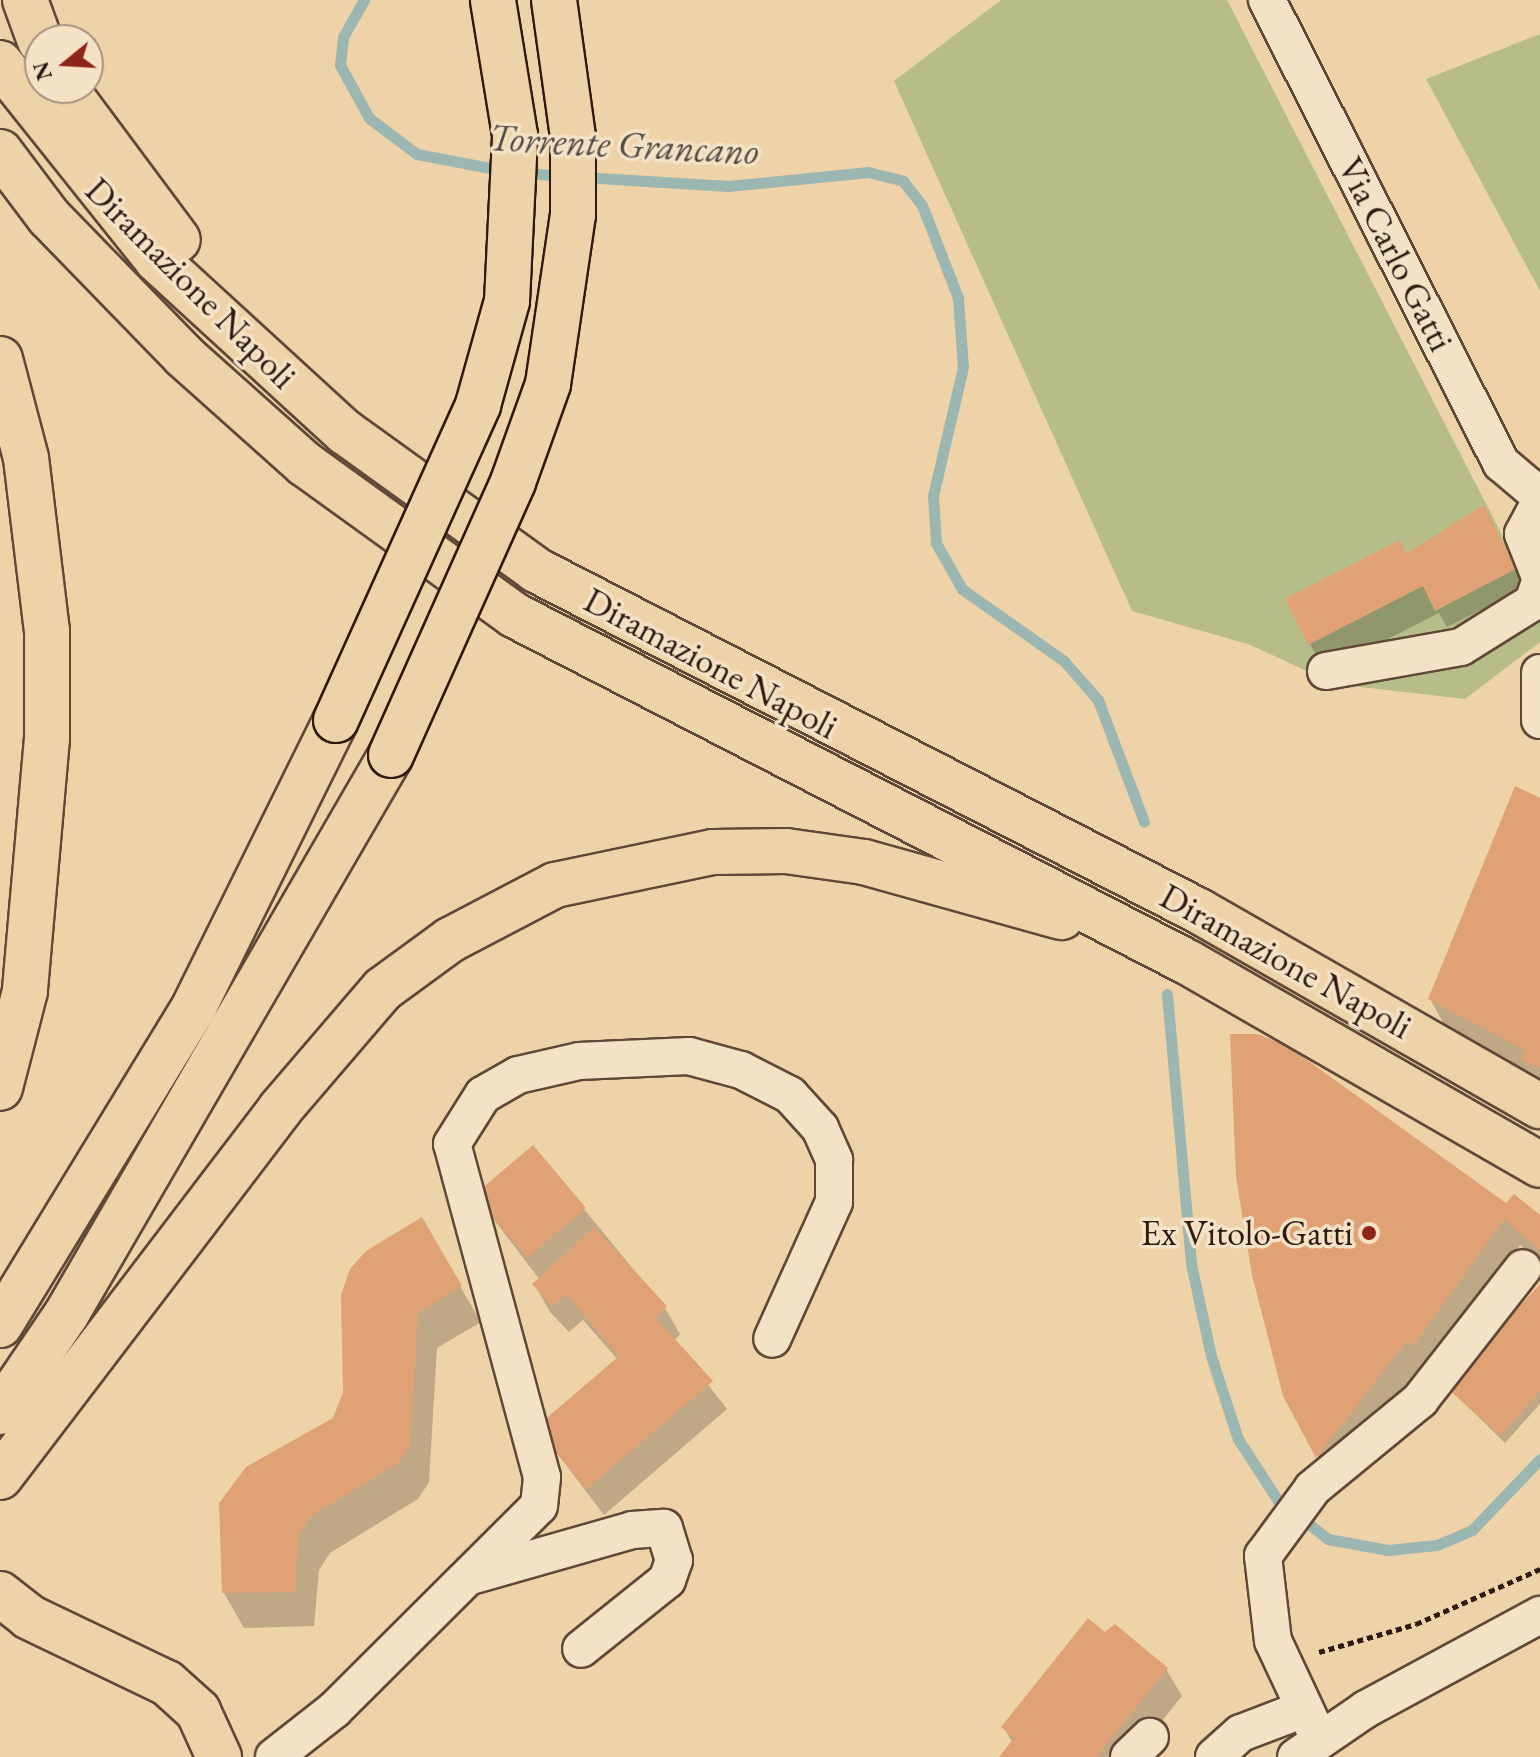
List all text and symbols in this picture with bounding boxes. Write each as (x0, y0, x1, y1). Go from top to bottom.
north arrow (24, 24, 104, 104)
text: N (26, 58, 59, 84)
water label: Torrente Grancano (488, 114, 760, 174)
street label: Via Carlo Gatti (1329, 150, 1463, 358)
street label: Diramazione Napoli (76, 168, 306, 398)
street label: Diramazione Napoli (577, 578, 845, 748)
street label: Diramazione Napoli (1153, 874, 1419, 1048)
place label: Ex Vitolo-Gatti (1141, 1211, 1353, 1255)
marker: Ex Vitolo-Gatti (1360, 1224, 1378, 1242)

